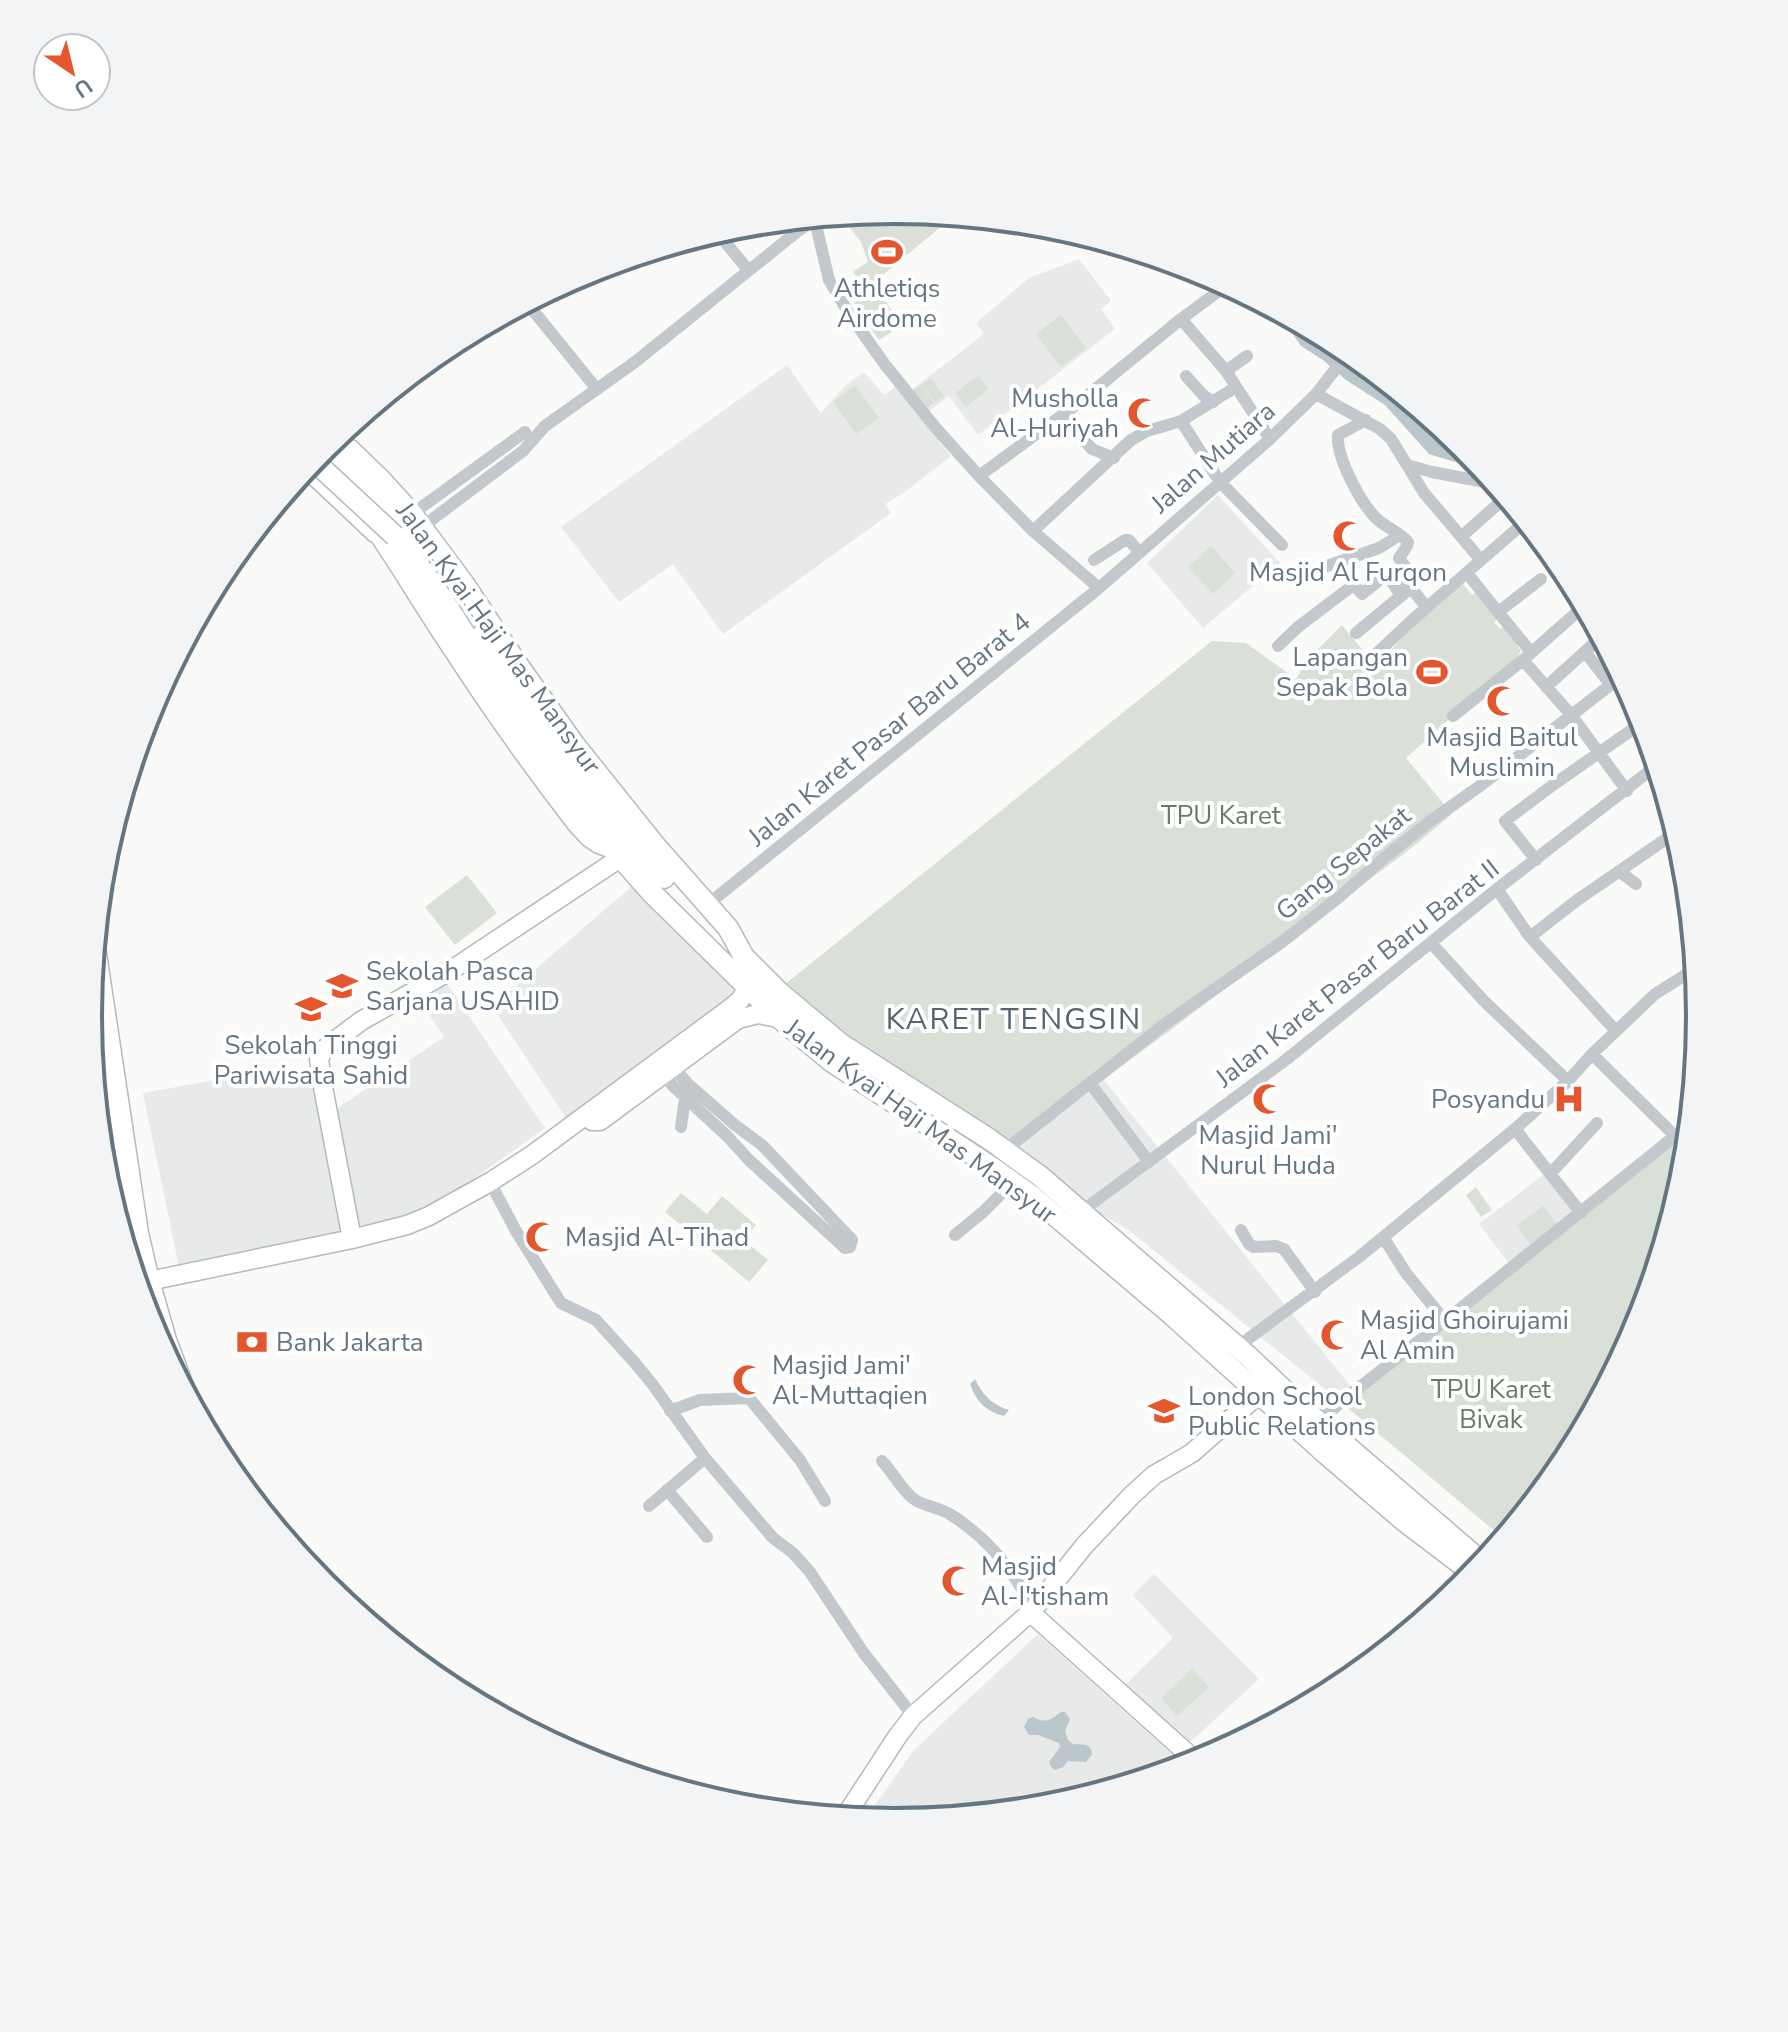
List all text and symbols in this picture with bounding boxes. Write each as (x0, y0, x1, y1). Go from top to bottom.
north arrow (32, 32, 112, 112)
text: U (68, 71, 98, 105)
sports icon: Athletiqs Airdome (870, 235, 904, 269)
place label: Athletiqs Airdome (834, 271, 940, 336)
place label: Musholla Al-Huriyah (990, 381, 1119, 446)
street label: Jalan Mutiara (1143, 394, 1283, 522)
mosque icon: Musholla Al-Huriyah (1126, 396, 1160, 430)
street label: Jalan Kyai Haji Mas Mansyur (387, 494, 610, 782)
mosque icon: Masjid Al Furqon (1331, 519, 1365, 553)
place label: Masjid Al Furqon (1249, 555, 1447, 590)
street label: Jalan Karet Pasar Baru Barat 4 (740, 605, 1038, 855)
place label: Lapangan Sepak Bola (1276, 640, 1408, 705)
sports icon: Lapangan Sepak Bola (1415, 655, 1449, 689)
mosque icon: Masjid Baitul Muslimin (1485, 684, 1519, 718)
place label: Masjid Baitul Muslimin (1426, 720, 1578, 785)
park label: TPU Karet (1161, 798, 1282, 833)
street label: Gang Sepakat (1269, 798, 1419, 929)
street label: Jalan Karet Pasar Baru Barat II (1207, 852, 1506, 1096)
place label: Sekolah Pasca Sarjana USAHID (366, 954, 560, 1019)
school or university icon: Sekolah Pasca Sarjana USAHID (325, 969, 359, 1003)
school or university icon: Sekolah Tinggi Pariwisata Sahid (294, 992, 328, 1026)
district label: KARET TENGSIN (886, 999, 1142, 1040)
street label: Jalan Kyai Haji Mas Mansyur (777, 1010, 1064, 1232)
place label: Sekolah Tinggi Pariwisata Sahid (214, 1028, 408, 1093)
mosque icon: Masjid Jami' Nurul Huda (1251, 1082, 1285, 1116)
place label: Posyandu (1431, 1082, 1545, 1117)
hospital icon: Posyandu (1552, 1082, 1586, 1116)
place label: Masjid Jami' Nurul Huda (1199, 1118, 1337, 1183)
mosque icon: Masjid Al-Tihad (524, 1220, 558, 1254)
place label: Masjid Al-Tihad (565, 1220, 749, 1255)
place label: Masjid Ghoirujami Al Amin (1360, 1303, 1569, 1368)
mosque icon: Masjid Ghoirujami Al Amin (1319, 1318, 1353, 1352)
bank icon: Bank Jakarta (235, 1325, 269, 1359)
place label: Bank Jakarta (276, 1325, 424, 1360)
place label: Masjid Jami' Al-Muttaqien (772, 1348, 928, 1413)
mosque icon: Masjid Jami' Al-Muttaqien (731, 1363, 765, 1397)
park label: TPU Karet Bivak (1431, 1372, 1552, 1437)
place label: London School Public Relations (1188, 1379, 1376, 1444)
school or university icon: London School Public Relations (1147, 1394, 1181, 1428)
place label: Masjid Al-I'tisham (981, 1549, 1109, 1614)
mosque icon: Masjid Al-I'tisham (940, 1564, 974, 1598)

